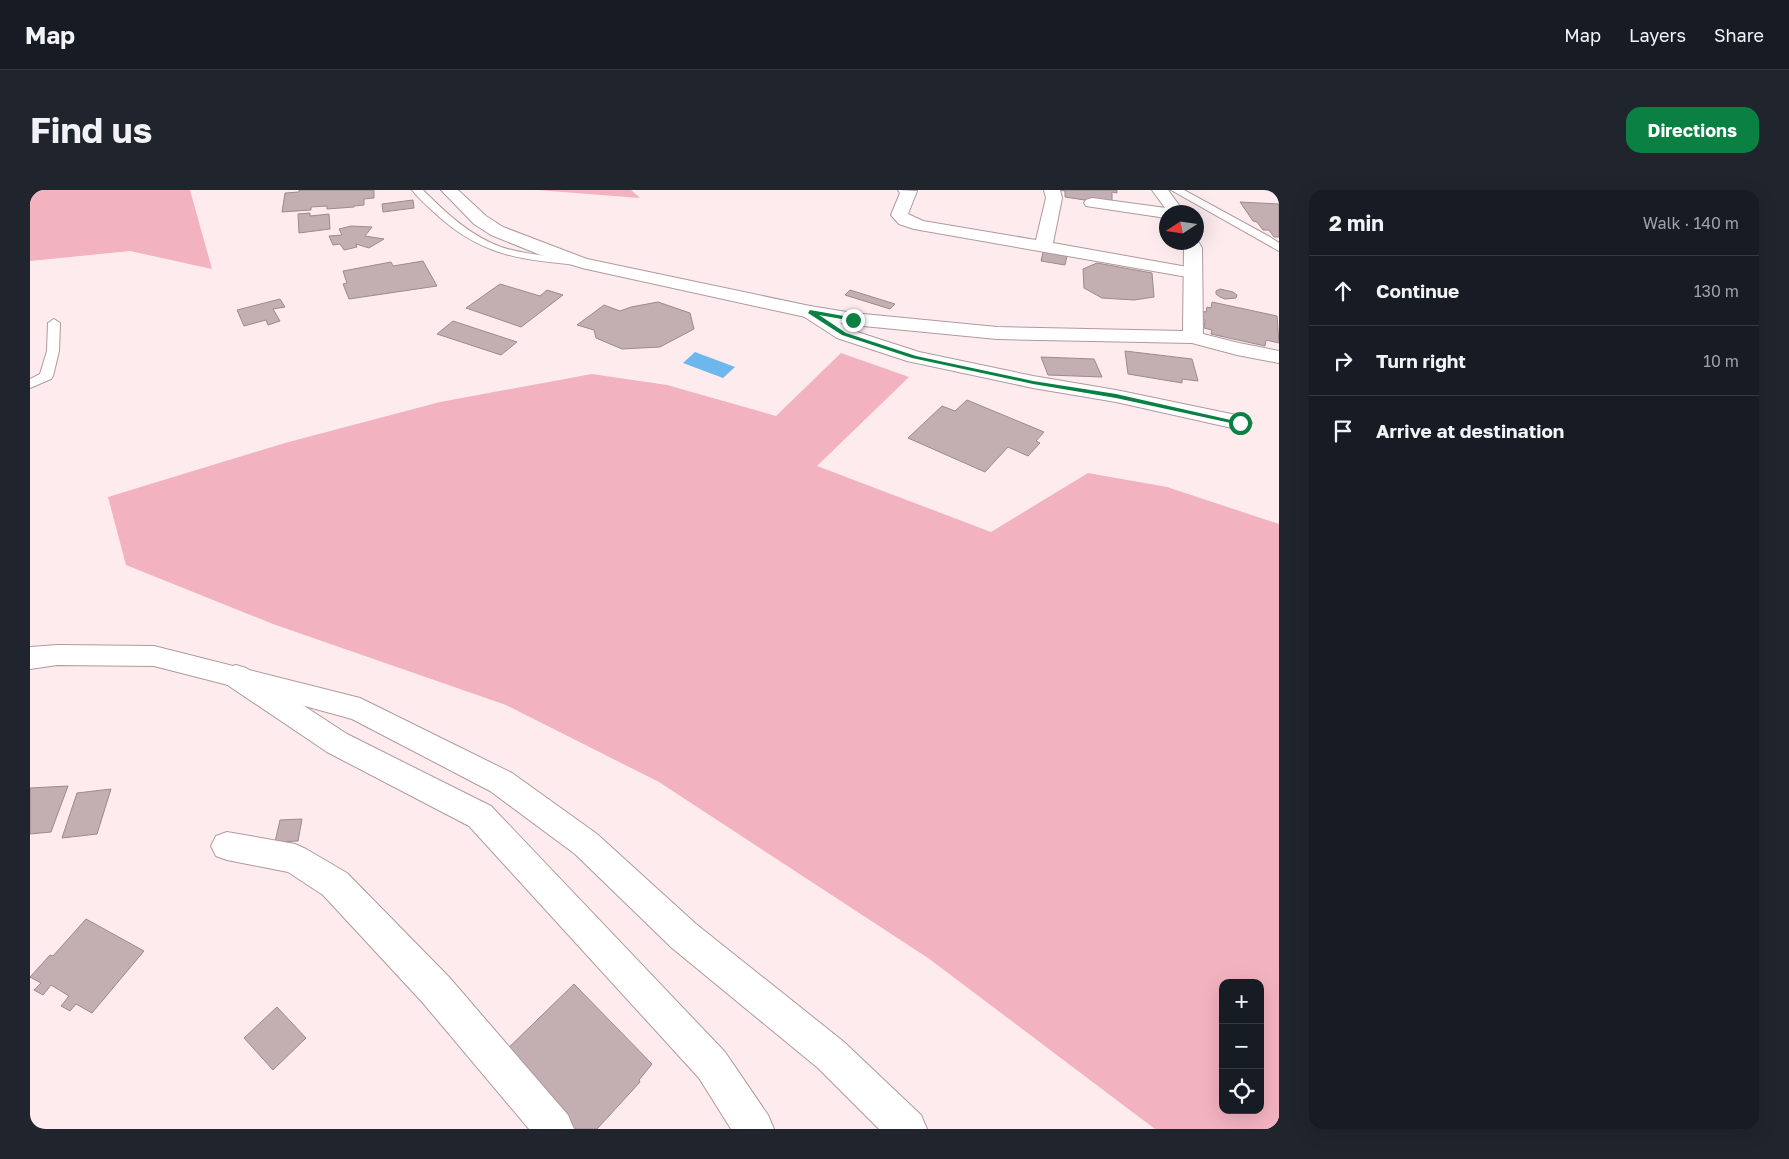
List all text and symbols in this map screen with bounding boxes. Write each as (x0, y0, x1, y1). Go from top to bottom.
text: Map (25, 20, 75, 49)
text: Map (1564, 24, 1601, 46)
text: Layers (1629, 24, 1686, 46)
text: Share (1714, 24, 1764, 46)
button: Directions (1626, 107, 1759, 153)
text: Find us (30, 109, 152, 151)
north arrow (1159, 205, 1204, 250)
text: 2 min (1329, 210, 1384, 236)
text: Walk · 140 m (1643, 213, 1739, 233)
icon: ahead (1329, 277, 1357, 305)
text: Continue (1376, 279, 1459, 302)
text: 130 m (1694, 281, 1739, 301)
route end (842, 309, 865, 332)
icon: right (1329, 347, 1357, 375)
text: Turn right (1376, 349, 1466, 372)
text: 10 m (1703, 351, 1739, 371)
route start (1229, 412, 1252, 435)
icon: arrive (1329, 417, 1357, 445)
text: Arrive at destination (1376, 419, 1564, 442)
map controls (1219, 979, 1264, 1114)
button: + (1219, 979, 1264, 1024)
button: − (1219, 1024, 1264, 1069)
button: locate (1219, 1069, 1264, 1114)

